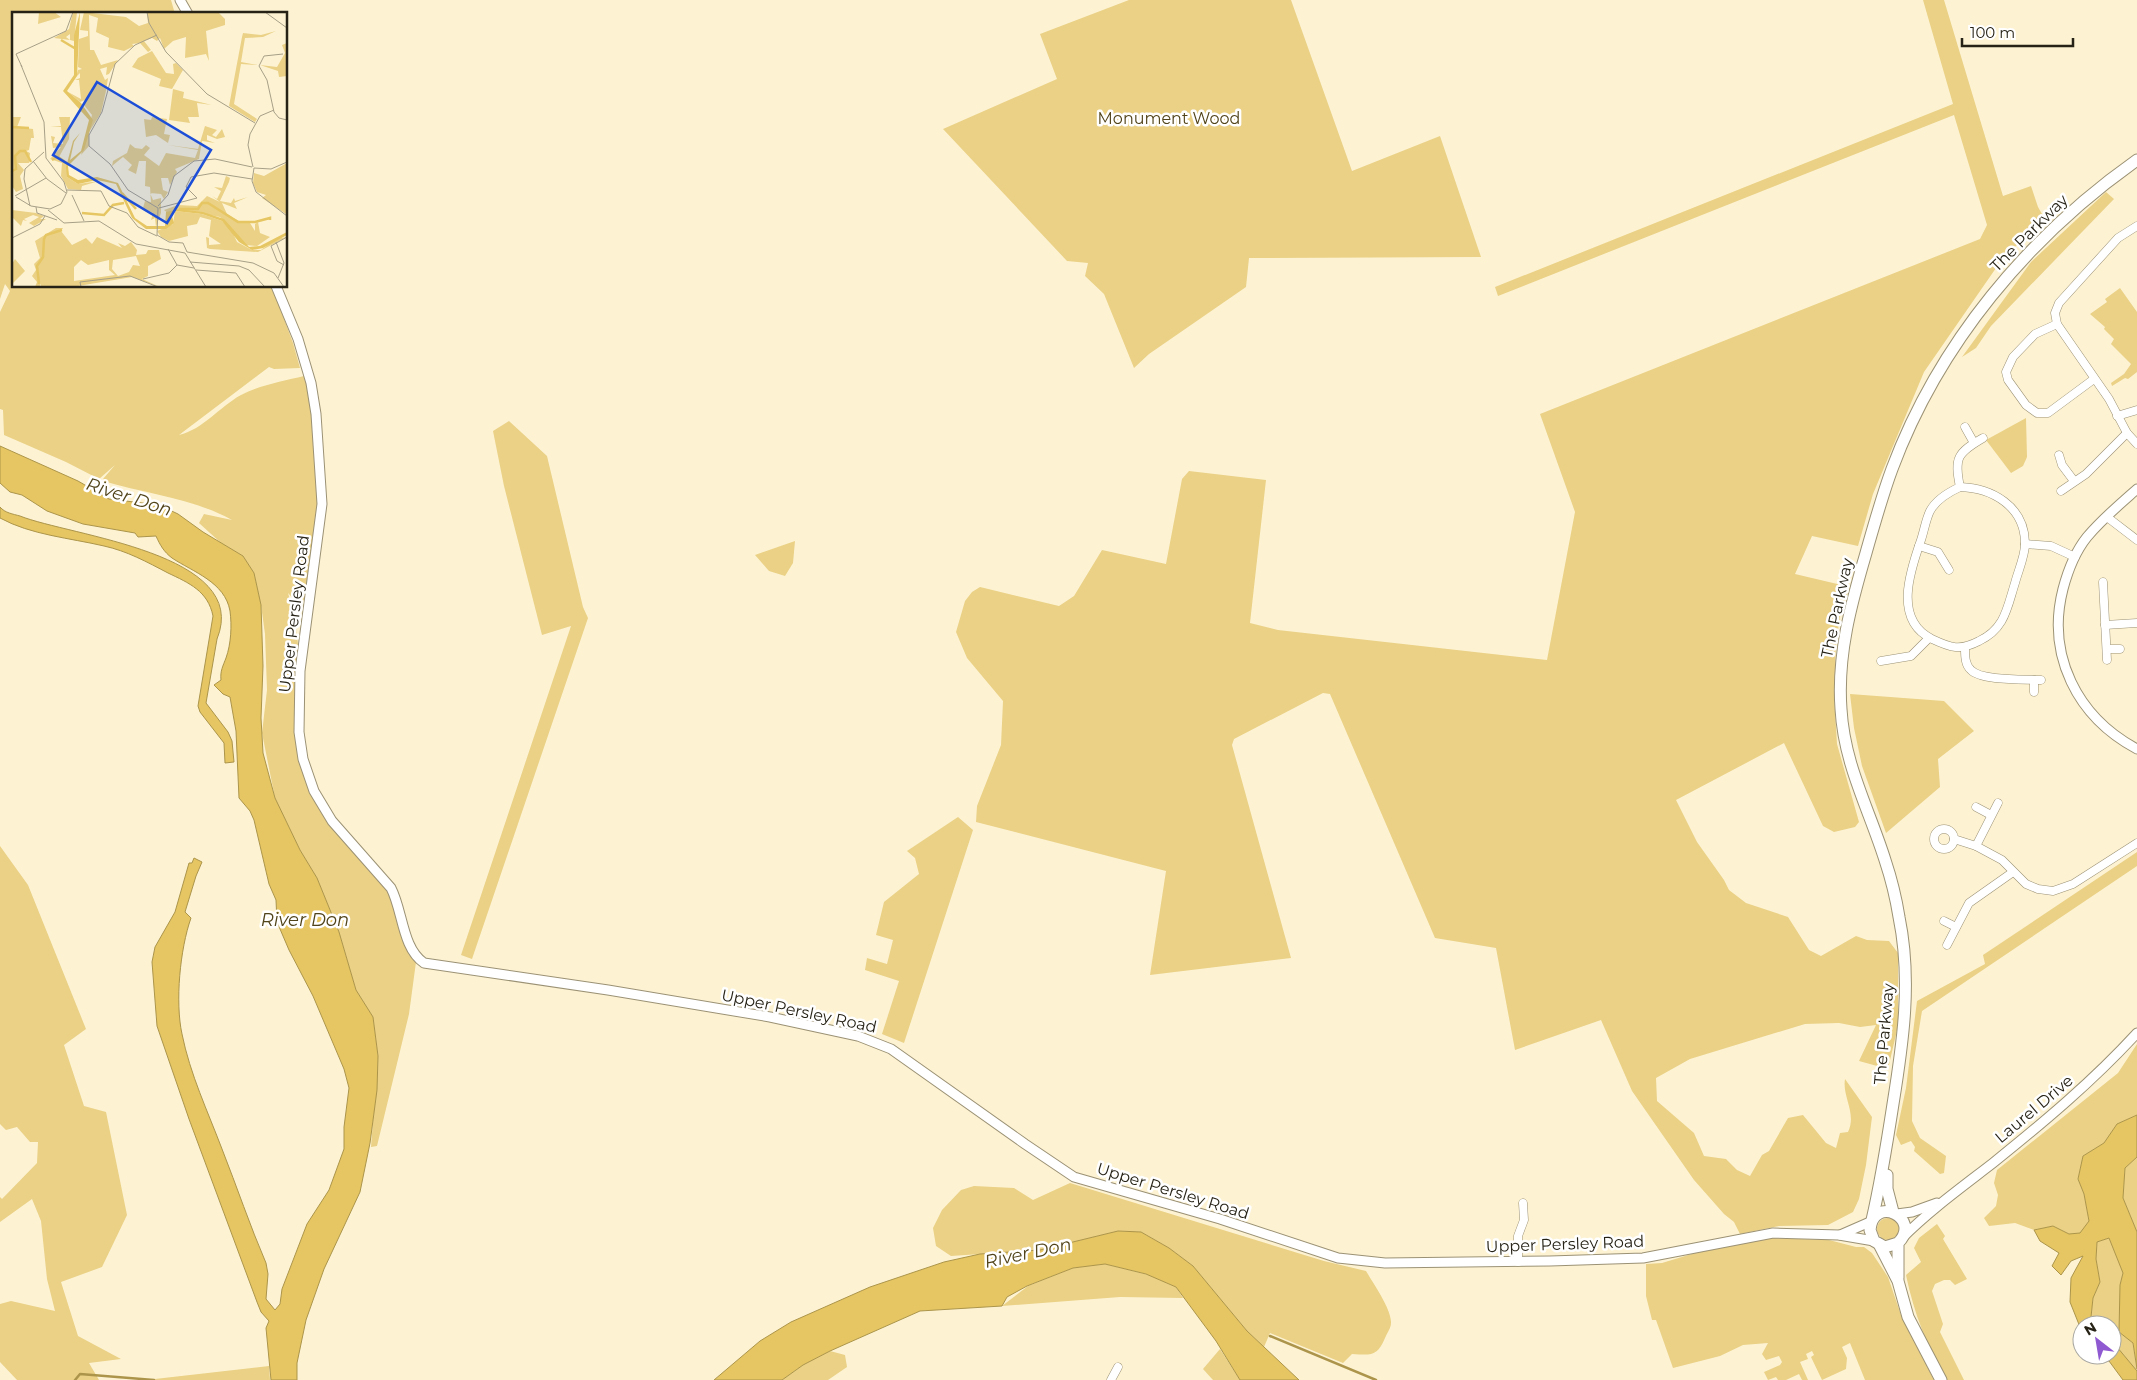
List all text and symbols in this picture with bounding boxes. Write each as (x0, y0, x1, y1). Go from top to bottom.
inset map (12, 12, 288, 288)
scale bar (1962, 15, 2073, 47)
text: 100 m (1970, 23, 2015, 42)
park label: Monument Wood (1098, 109, 1240, 128)
street label: The Parkway (1986, 190, 2072, 276)
water label: River Don (84, 473, 174, 521)
street label: Upper Persley Road (275, 534, 313, 694)
street label: The Parkway (1817, 556, 1857, 660)
water label: River Don (261, 909, 349, 931)
street label: The Parkway (1870, 982, 1898, 1085)
street label: Upper Persley Road (720, 985, 878, 1037)
street label: Laurel Drive (1991, 1071, 2077, 1147)
street label: Upper Persley Road (1095, 1159, 1251, 1223)
street label: Upper Persley Road (1486, 1232, 1644, 1256)
water label: River Don (982, 1233, 1074, 1273)
north arrow (2072, 1315, 2122, 1365)
text: N (2081, 1318, 2100, 1339)

